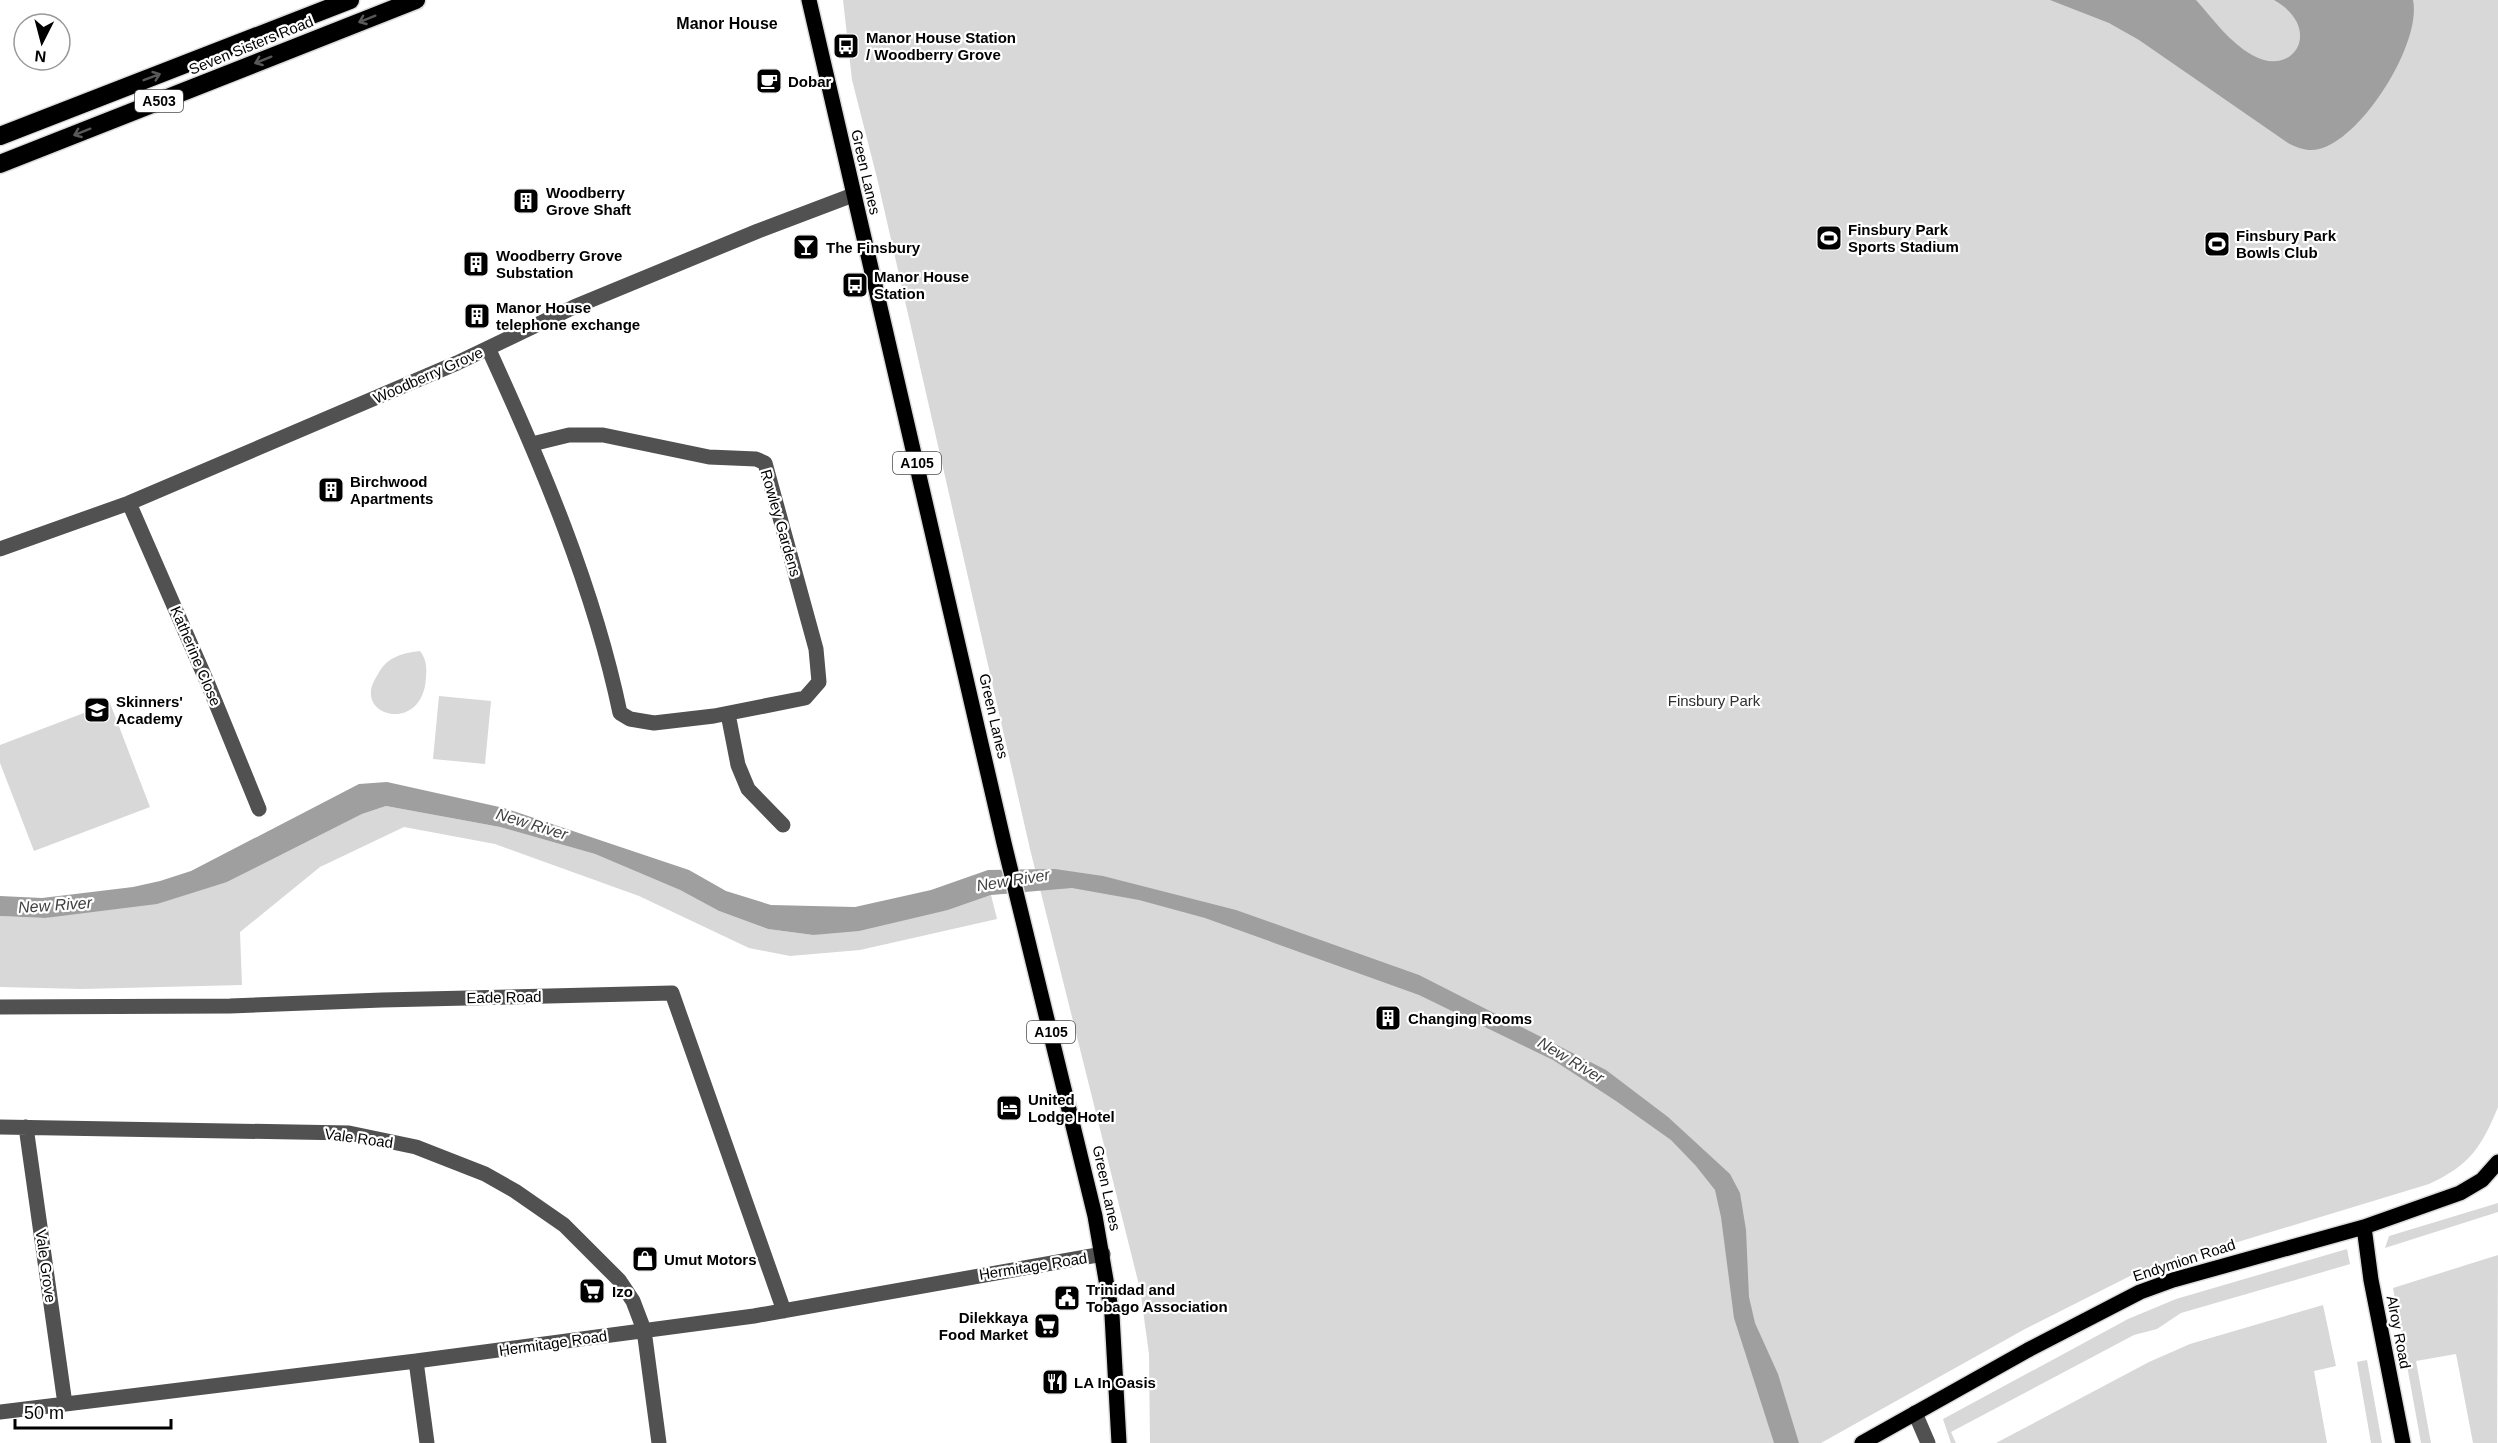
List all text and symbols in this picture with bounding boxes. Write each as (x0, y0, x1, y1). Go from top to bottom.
north arrow (12, 12, 72, 72)
street label: Seven Sisters Road (186, 12, 316, 78)
one-way arrow (358, 15, 376, 26)
district label: Manor House (676, 15, 778, 32)
place label: Manor House Station / Woodberry Grove (866, 29, 1016, 63)
bus stop icon: Manor House Station / Woodberry Grove (831, 31, 861, 61)
text: N (34, 47, 47, 65)
one-way arrow (254, 55, 273, 66)
cafe icon: Dobar (754, 66, 784, 96)
one-way arrow (143, 70, 161, 81)
place label: Dobar (788, 73, 832, 90)
road number: A503 (135, 90, 183, 112)
one-way arrow (73, 127, 91, 138)
street label: Green Lanes (848, 128, 884, 216)
place label: Woodberry Grove Shaft (546, 184, 631, 218)
building icon: Woodberry Grove Shaft (511, 186, 541, 216)
place label: Finsbury Park Sports Stadium (1848, 221, 1959, 255)
sports icon: Finsbury Park Sports Stadium (1814, 223, 1844, 253)
place label: Finsbury Park Bowls Club (2236, 227, 2337, 261)
sports icon: Finsbury Park Bowls Club (2202, 229, 2232, 259)
bar icon: The Finsbury (791, 232, 821, 262)
place label: The Finsbury (826, 239, 921, 256)
place label: Woodberry Grove Substation (496, 247, 622, 281)
building icon: Woodberry Grove Substation (461, 249, 491, 279)
place label: Manor House Station (874, 268, 969, 302)
bus stop icon: Manor House Station (840, 270, 870, 300)
place label: Manor House telephone exchange (496, 299, 640, 333)
building icon: Manor House telephone exchange (462, 301, 492, 331)
street label: Woodberry Grove (371, 343, 485, 407)
road number: A105 (893, 452, 941, 474)
street label: Rowley Gardens (758, 467, 804, 579)
place label: Birchwood Apartments (350, 473, 433, 507)
building icon: Birchwood Apartments (316, 475, 346, 505)
street label: Katherine Close (167, 604, 225, 708)
street label: Green Lanes (976, 672, 1012, 760)
park label: Finsbury Park (1668, 692, 1761, 709)
place label: Skinners' Academy (116, 693, 183, 727)
school or university icon: Skinners' Academy (82, 695, 112, 725)
water label: New River (494, 805, 570, 843)
water label: New River (975, 866, 1051, 894)
water label: New River (18, 894, 93, 916)
street label: Eade Road (466, 988, 542, 1006)
building icon: Changing Rooms (1373, 1003, 1403, 1033)
place label: Changing Rooms (1408, 1010, 1532, 1027)
road number: A105 (1027, 1021, 1075, 1043)
water label: New River (1535, 1034, 1608, 1087)
place label: United Lodge Hotel (1028, 1091, 1115, 1125)
hotel icon: United Lodge Hotel (994, 1093, 1024, 1123)
street label: Vale Road (324, 1125, 394, 1151)
street label: Green Lanes (1090, 1144, 1124, 1232)
street label: Vale Grove (32, 1228, 60, 1304)
street label: Endymion Road (2131, 1235, 2237, 1285)
shop icon: Umut Motors (630, 1244, 660, 1274)
street label: Hermitage Road (978, 1249, 1088, 1283)
place label: Umut Motors (664, 1251, 757, 1268)
supermarket icon: Izo (577, 1276, 607, 1306)
place label: Trinidad and Tobago Association (1086, 1281, 1228, 1315)
place label: Izo (612, 1283, 633, 1300)
public building icon: Trinidad and Tobago Association (1052, 1283, 1082, 1313)
street label: Alroy Road (2384, 1294, 2414, 1370)
place label: Dilekkaya Food Market (939, 1309, 1029, 1343)
supermarket icon: Dilekkaya Food Market (1032, 1311, 1062, 1341)
street label: Hermitage Road (498, 1327, 608, 1359)
restaurant icon: LA In Oasis (1040, 1367, 1070, 1397)
place label: LA In Oasis (1074, 1374, 1156, 1391)
scale bar (15, 1392, 171, 1430)
text: 50 m (24, 1403, 64, 1423)

